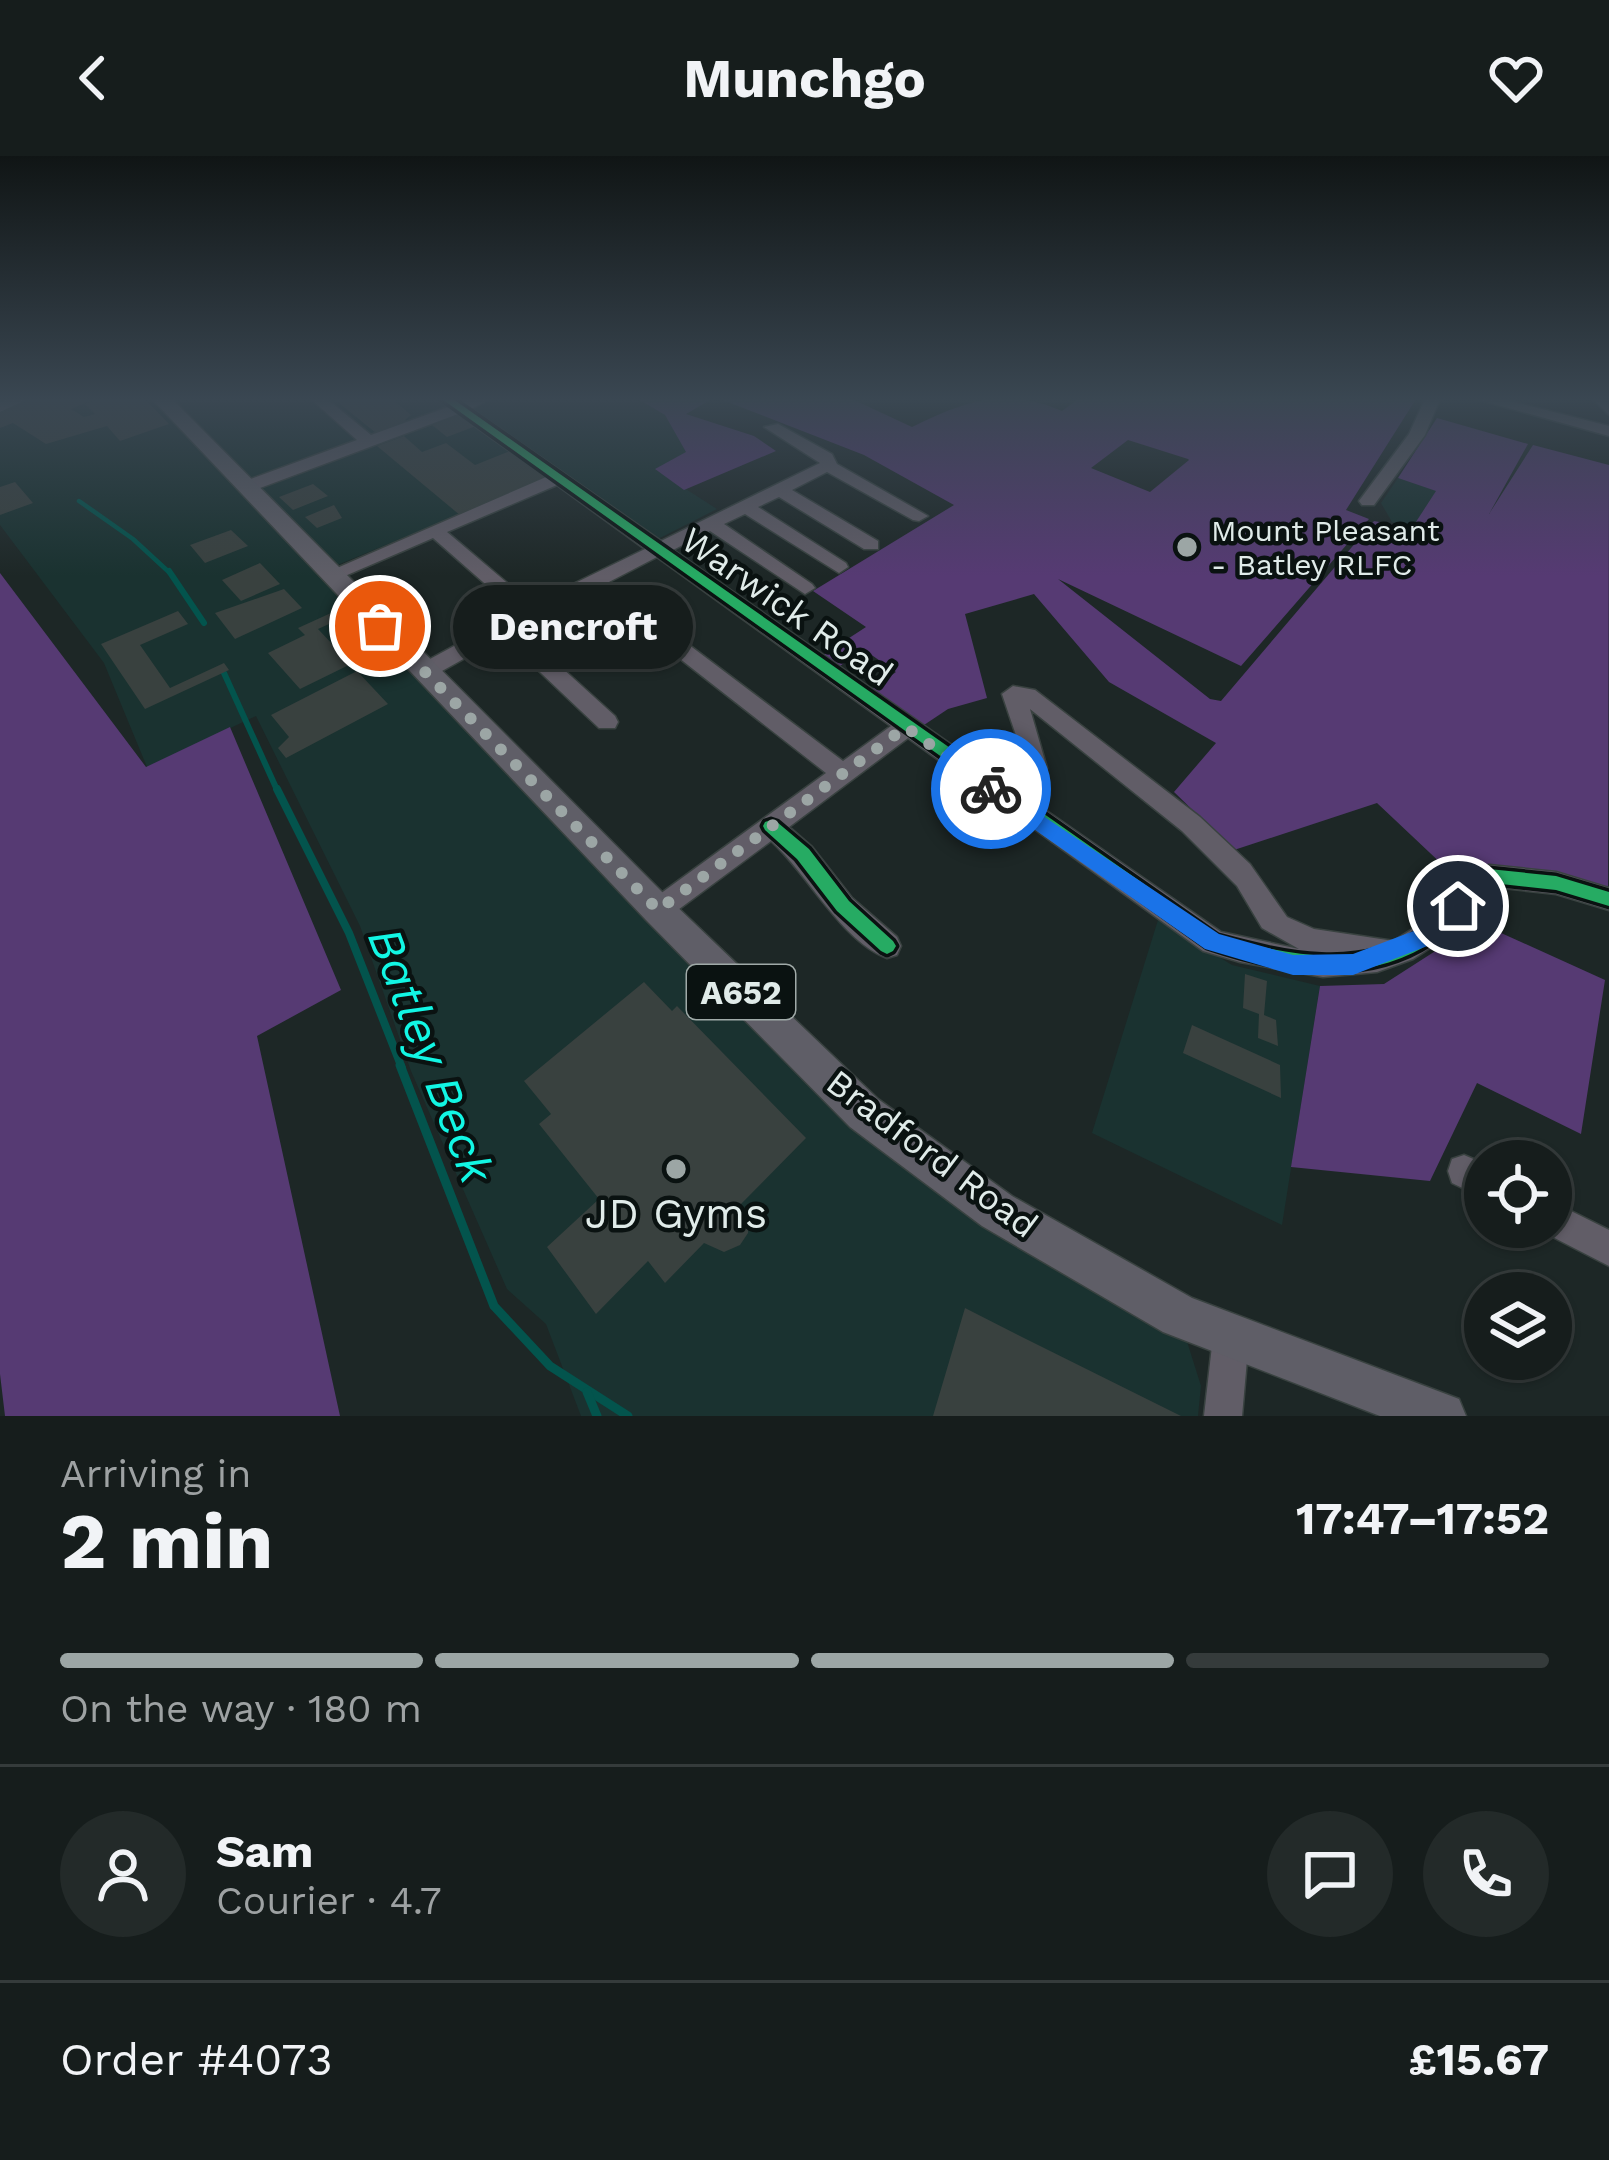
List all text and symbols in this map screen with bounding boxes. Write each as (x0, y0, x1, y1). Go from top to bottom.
icon: back (60, 45, 126, 111)
icon: heart (1483, 45, 1549, 111)
text: Munchgo (683, 47, 926, 110)
place label: Mount Pleasant - Batley RLFC (1211, 513, 1440, 582)
street label: Warwick Road (673, 519, 901, 695)
marker: Mount Pleasant - Batley RLFC (1174, 534, 1200, 560)
pin (329, 575, 431, 677)
callout: Dencroft (452, 584, 692, 668)
icon: bag (347, 593, 413, 659)
text: Dencroft (489, 604, 657, 649)
courier (931, 729, 1051, 849)
icon: bike (958, 756, 1024, 822)
pin (1407, 855, 1509, 957)
icon: home (1425, 873, 1491, 939)
water label: Batley Beck (356, 919, 507, 1193)
road number: A652 (687, 965, 795, 1019)
street label: Bradford Road (818, 1061, 1046, 1247)
map controls (1464, 1140, 1572, 1380)
button: locate (1464, 1140, 1572, 1248)
marker: JD Gyms (663, 1156, 689, 1182)
place label: JD Gyms (585, 1189, 767, 1238)
button: layers (1464, 1272, 1572, 1380)
text: Arriving in (60, 1451, 251, 1496)
text: 17:47–17:52 (1296, 1492, 1549, 1545)
text: 2 min (60, 1495, 273, 1587)
text: On the way · 180 m (60, 1686, 422, 1731)
button: person (60, 1811, 186, 1937)
button: chat (1267, 1811, 1393, 1937)
button: phone (1423, 1811, 1549, 1937)
text: Sam (216, 1825, 313, 1878)
text: Courier · 4.7 (216, 1878, 442, 1923)
text: Order #4073 (60, 2033, 333, 2086)
text: £15.67 (1409, 2033, 1549, 2086)

